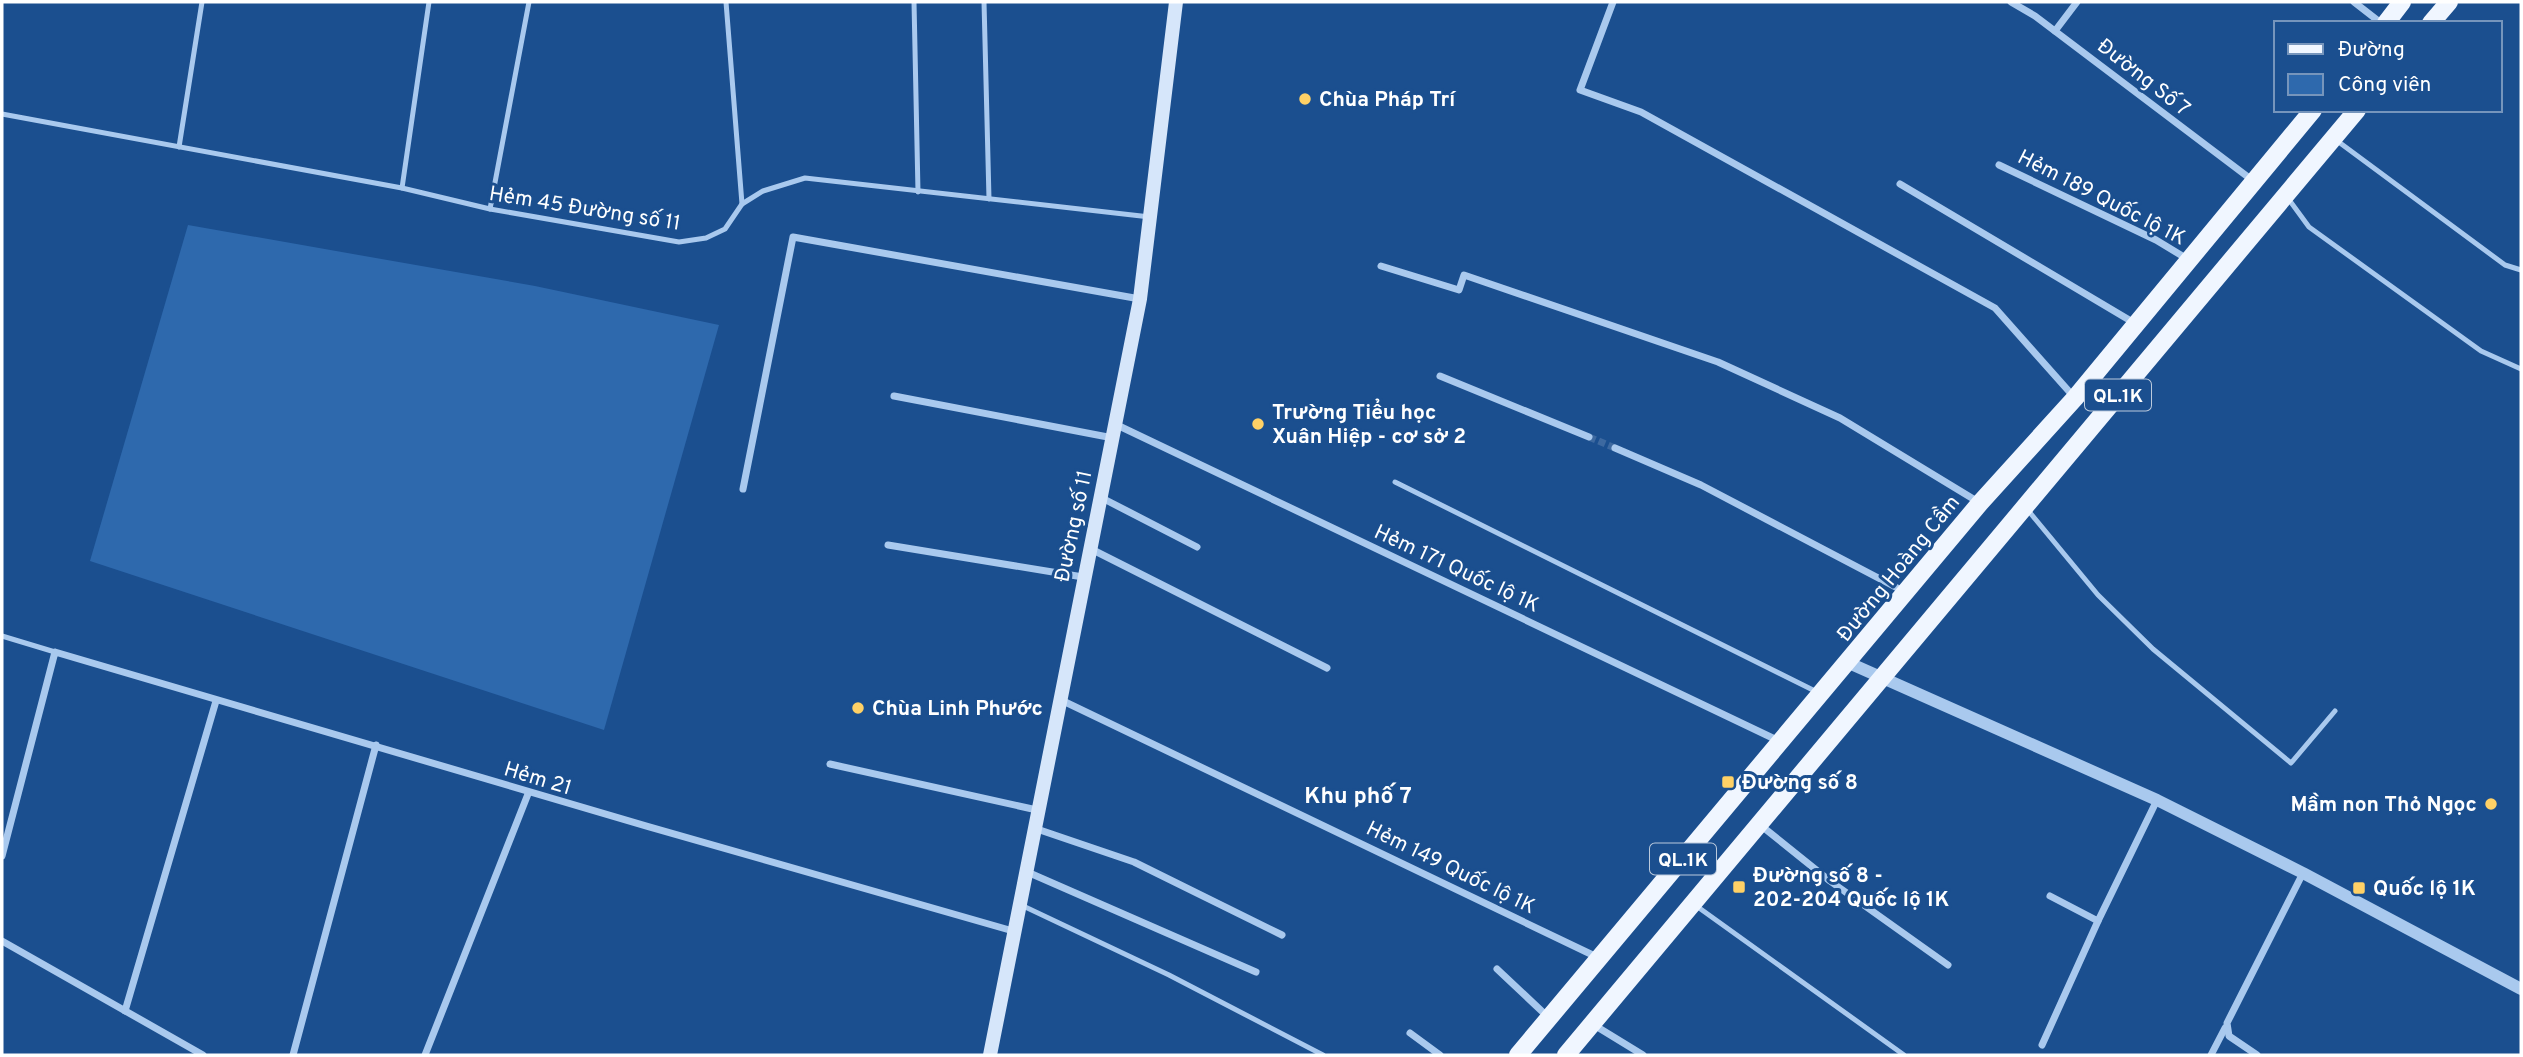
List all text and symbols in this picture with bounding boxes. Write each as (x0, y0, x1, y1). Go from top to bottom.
legend (2274, 21, 2502, 112)
street label: Đường Số 7 (2091, 33, 2195, 123)
text: Đường (2338, 37, 2405, 64)
text: Công viên (2338, 72, 2431, 99)
place label: Chùa Pháp Trí (1319, 87, 1457, 114)
marker: Chùa Pháp Trí (1297, 91, 1313, 107)
street label: Hẻm 189 Quốc lộ 1K (2013, 144, 2190, 252)
street label: Hẻm 45 Đường số 11 (487, 181, 683, 238)
road number: QL.1K (2085, 380, 2151, 410)
place label: Trường Tiểu học Xuân Hiệp - cơ sở 2 (1272, 398, 1466, 451)
marker: Trường Tiểu học Xuân Hiệp - cơ sở 2 (1250, 416, 1266, 432)
street label: Đường số 11 (1049, 468, 1099, 585)
street label: Đường Hoàng Cầm (1832, 490, 1967, 648)
street label: Hẻm 171 Quốc lộ 1K (1369, 519, 1543, 620)
place label: Chùa Linh Phước (872, 696, 1043, 723)
marker: Chùa Linh Phước (850, 700, 866, 716)
street label: Hẻm 21 (500, 756, 575, 803)
place label: Đường số 8 (1742, 770, 1858, 797)
marker: Đường số 8 (1720, 774, 1736, 790)
district label: Khu phố 7 (1304, 782, 1412, 812)
place label: Mầm non Thỏ Ngọc (2291, 792, 2477, 819)
marker: Mầm non Thỏ Ngọc (2483, 796, 2499, 812)
street label: Hẻm 149 Quốc lộ 1K (1361, 816, 1539, 921)
road number: QL.1K (1650, 844, 1716, 874)
place label: Đường số 8 - 202-204 Quốc lộ 1K (1753, 863, 1949, 914)
place label: Quốc lộ 1K (2373, 876, 2476, 903)
marker: Đường số 8 - 202-204 Quốc lộ 1K (1731, 879, 1747, 895)
marker: Quốc lộ 1K (2351, 880, 2367, 896)

